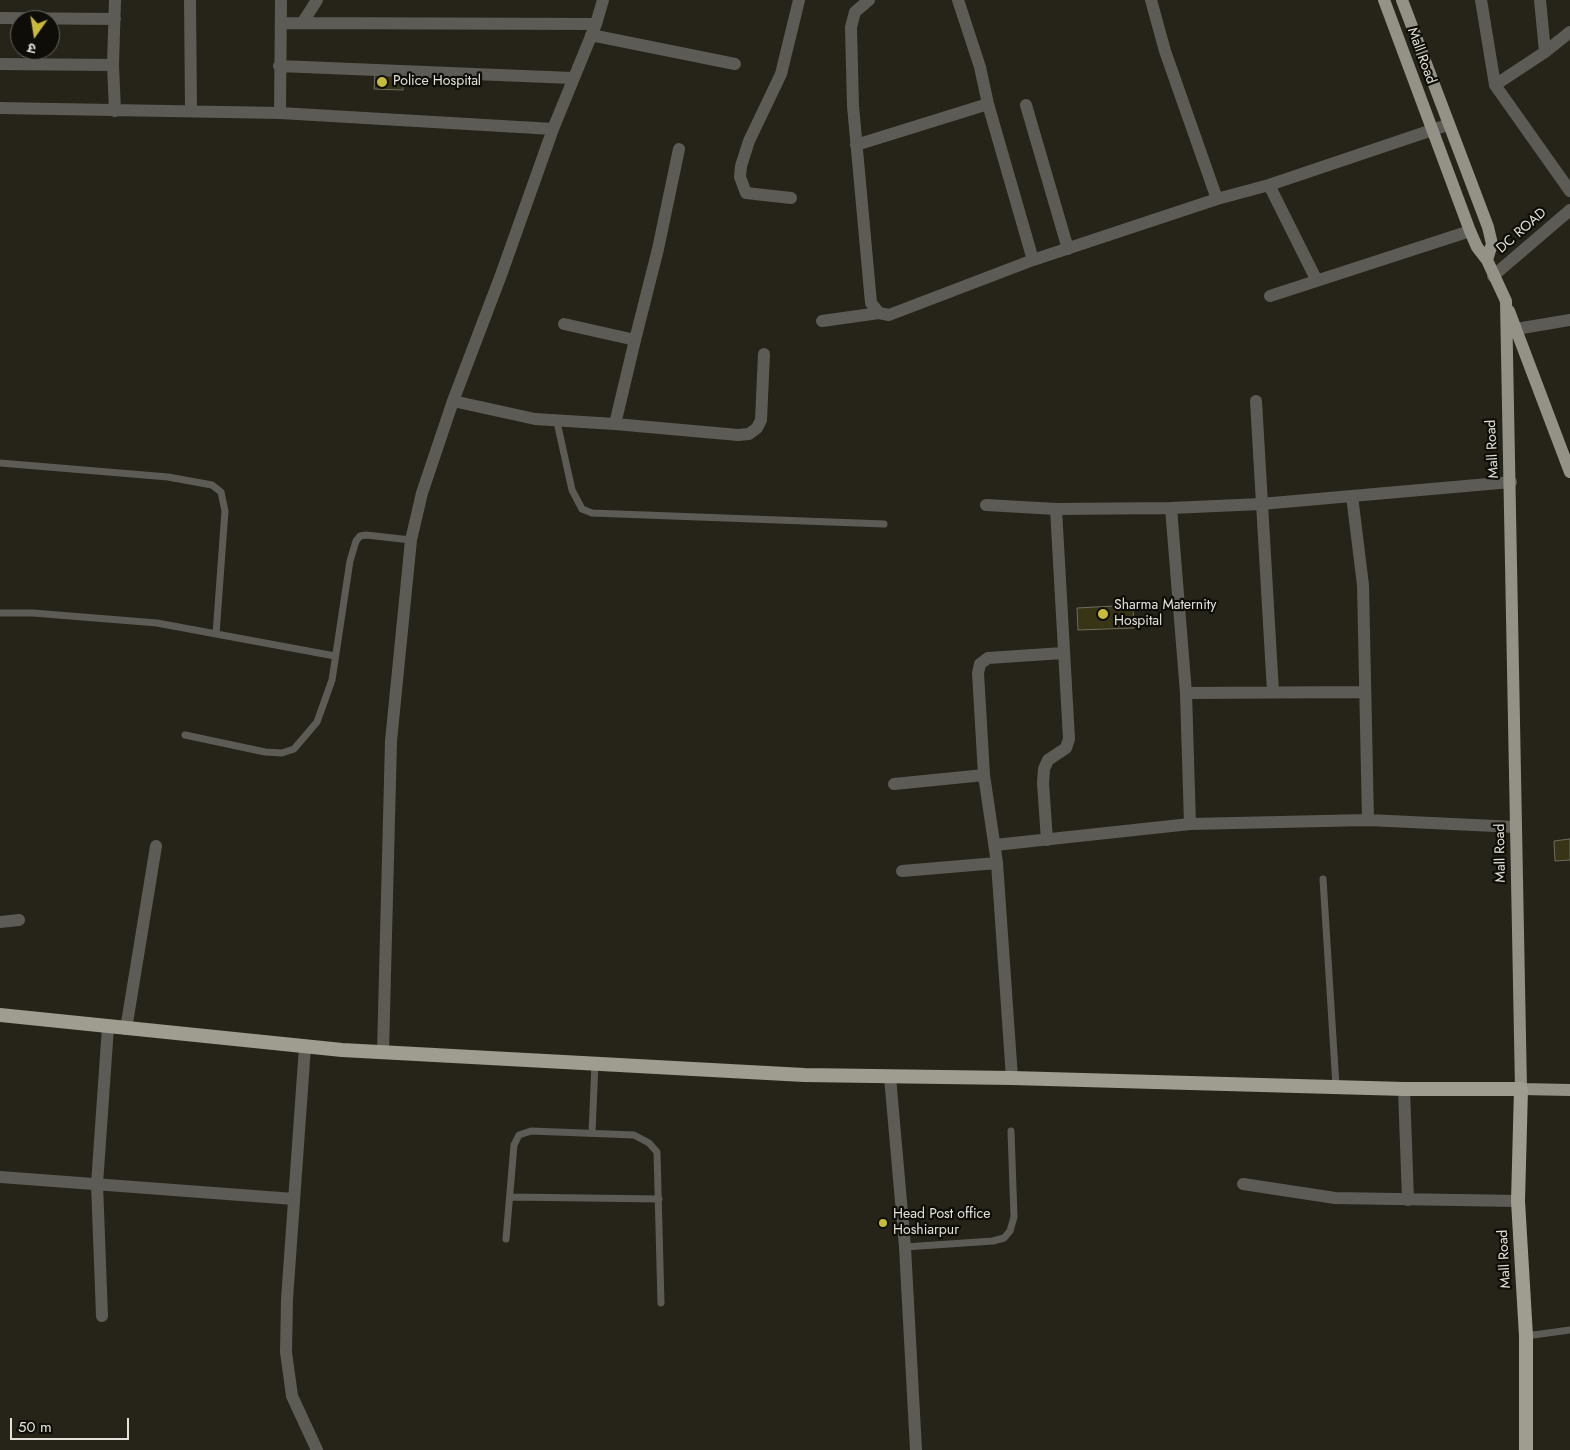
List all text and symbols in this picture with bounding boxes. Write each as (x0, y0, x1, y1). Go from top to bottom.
north arrow (10, 10, 60, 60)
street label: Mall Road (1403, 25, 1439, 87)
text: उ (26, 38, 38, 59)
place label: Police Hospital (393, 74, 481, 90)
marker: Police Hospital (375, 75, 389, 89)
street label: DC ROAD (1494, 205, 1550, 257)
street label: Mall Road (1483, 419, 1503, 479)
place label: Sharma Maternity Hospital (1114, 598, 1216, 630)
marker: Sharma Maternity Hospital (1096, 607, 1110, 621)
street label: Mall Road (1492, 823, 1510, 883)
place label: Head Post office Hoshiarpur (893, 1207, 990, 1240)
marker: Head Post office Hoshiarpur (877, 1217, 889, 1229)
street label: Mall Road (1495, 1229, 1515, 1289)
scale bar (12, 1408, 131, 1440)
text: 50 m (18, 1416, 52, 1438)

